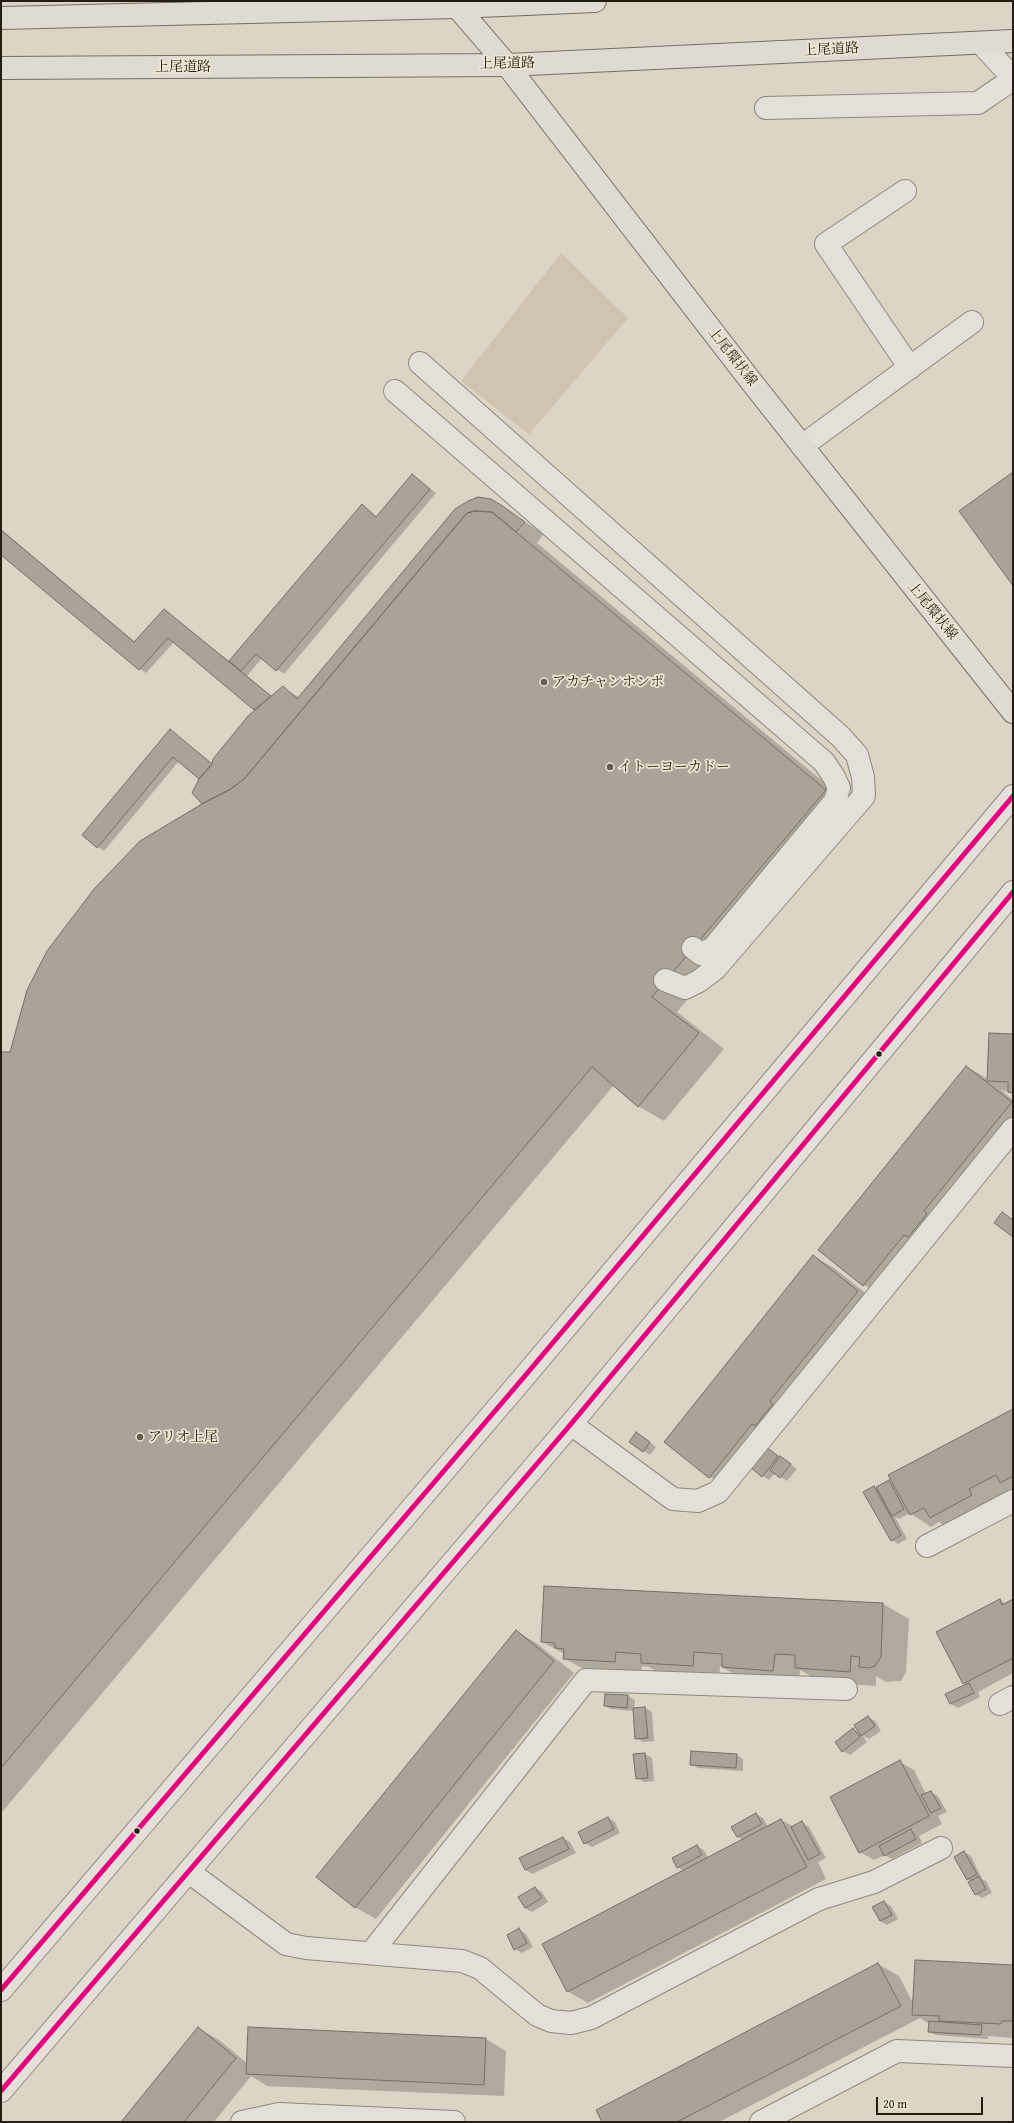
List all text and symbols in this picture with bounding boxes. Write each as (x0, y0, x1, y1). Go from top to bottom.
street label: 上尾道路 (803, 40, 859, 60)
street label: 上尾道路 (479, 55, 535, 73)
street label: 上尾道路 (155, 59, 211, 75)
street label: 上尾環状線 (704, 324, 760, 390)
street label: 上尾環状線 (903, 579, 961, 643)
place label: アカチャンホンポ (552, 674, 664, 690)
marker: アカチャンホンポ (539, 677, 549, 687)
place label: イトーヨーカドー (618, 759, 730, 775)
marker: イトーヨーカドー (605, 762, 615, 772)
unlabelled marker (874, 1049, 884, 1059)
place label: アリオ上尾 (148, 1429, 218, 1445)
marker: アリオ上尾 (135, 1432, 145, 1442)
unlabelled marker (132, 1826, 142, 1836)
scale bar (878, 2089, 985, 2115)
text: 20 m (883, 2095, 907, 2112)

